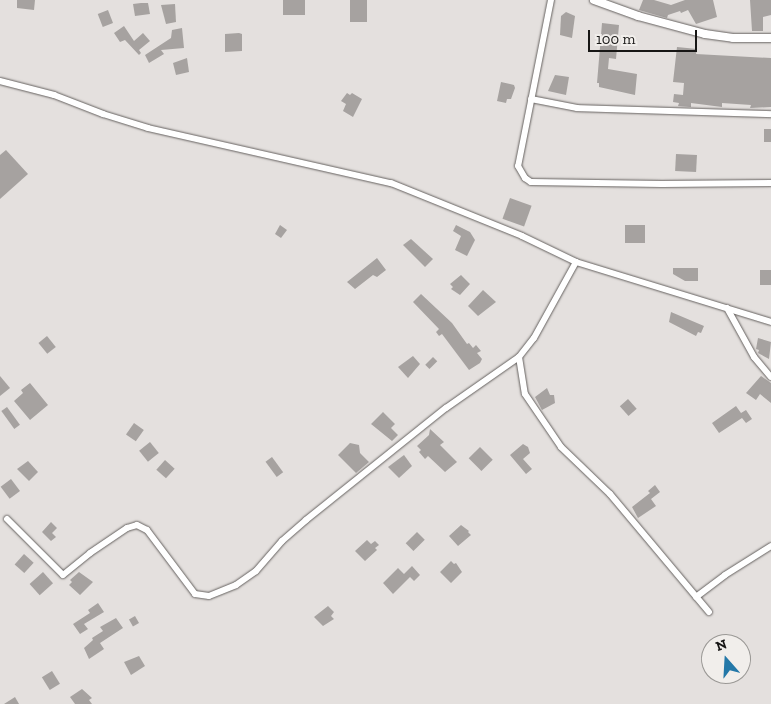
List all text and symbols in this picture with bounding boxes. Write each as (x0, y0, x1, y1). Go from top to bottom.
scale bar (591, 20, 700, 52)
text: 100 m (596, 30, 635, 48)
north arrow (701, 634, 751, 684)
text: N (713, 636, 729, 655)

